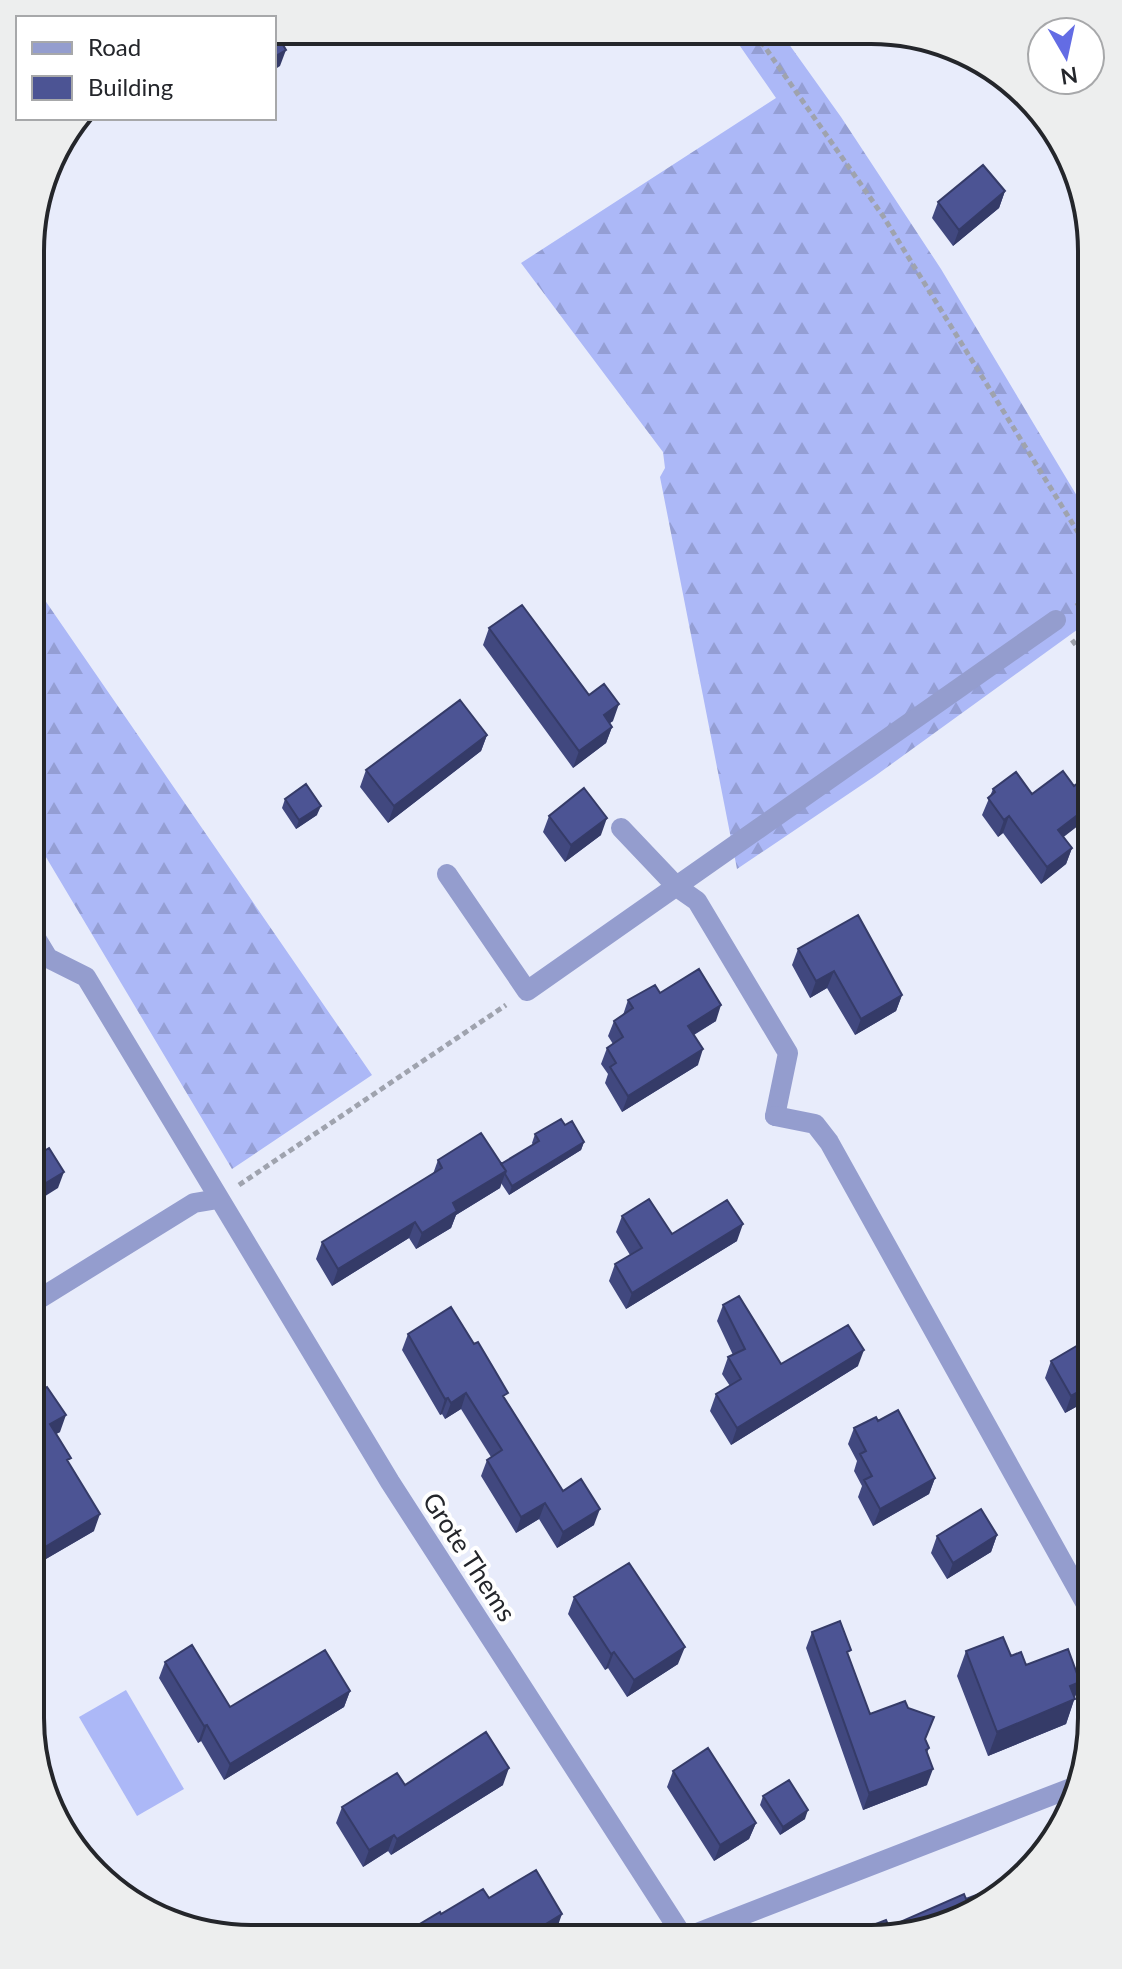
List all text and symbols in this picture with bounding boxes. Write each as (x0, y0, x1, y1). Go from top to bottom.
legend (16, 16, 276, 120)
north arrow (1026, 16, 1106, 96)
text: Road (88, 32, 141, 61)
text: N (1059, 62, 1080, 91)
text: Building (88, 72, 173, 101)
street label: Grote Thems (416, 1486, 523, 1627)

